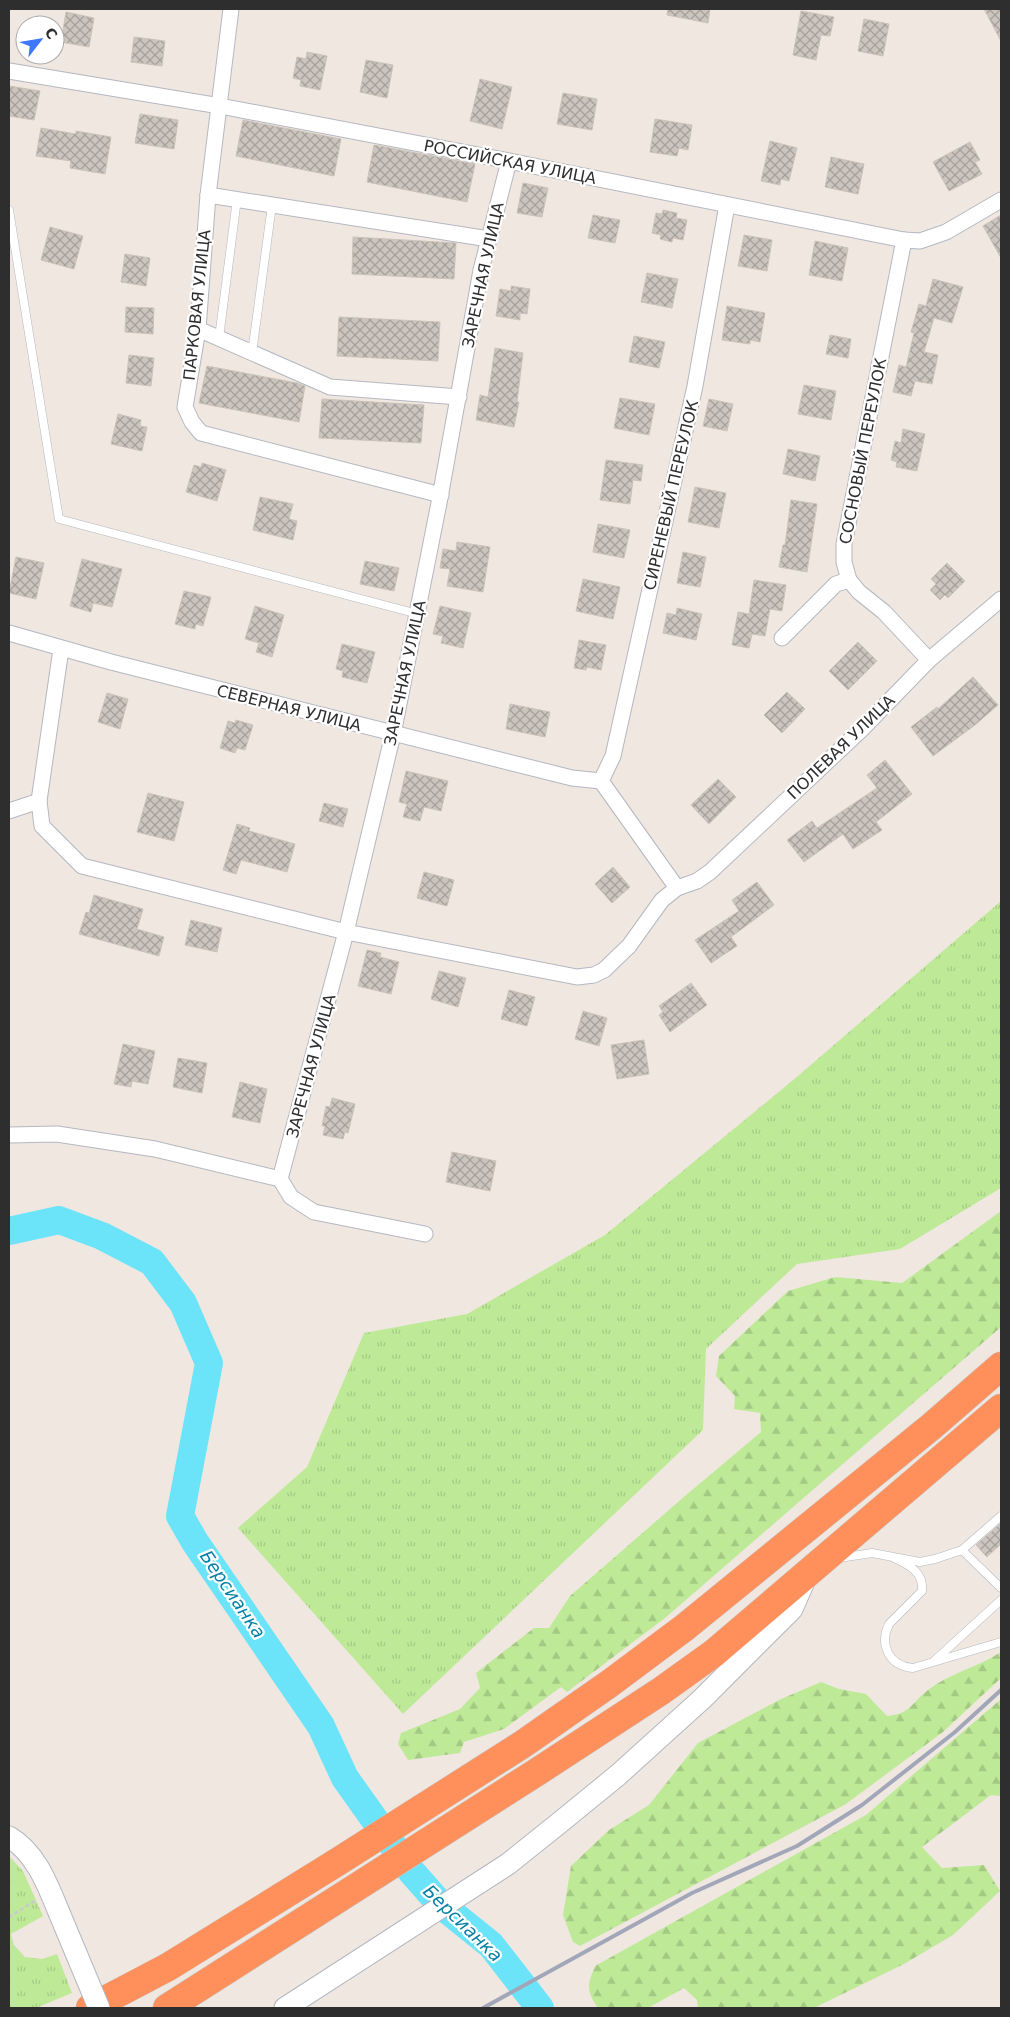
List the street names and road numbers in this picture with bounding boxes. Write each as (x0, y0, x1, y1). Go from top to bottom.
street label: РОССИЙСКАЯ УЛИЦА (422, 136, 598, 188)
street label: ЗАРЕЧНАЯ УЛИЦА (458, 200, 508, 349)
street label: ПАРКОВАЯ УЛИЦА (180, 228, 214, 381)
street label: СОСНОВЫЙ ПЕРЕУЛОК (836, 356, 891, 546)
street label: СИРЕНЕВЫЙ ПЕРЕУЛОК (640, 397, 702, 592)
street label: ЗАРЕЧНАЯ УЛИЦА (380, 598, 430, 747)
street label: СЕВЕРНАЯ УЛИЦА (215, 681, 363, 735)
street label: ПОЛЕВАЯ УЛИЦА (783, 691, 899, 803)
street label: ЗАРЕЧНАЯ УЛИЦА (283, 992, 339, 1140)

